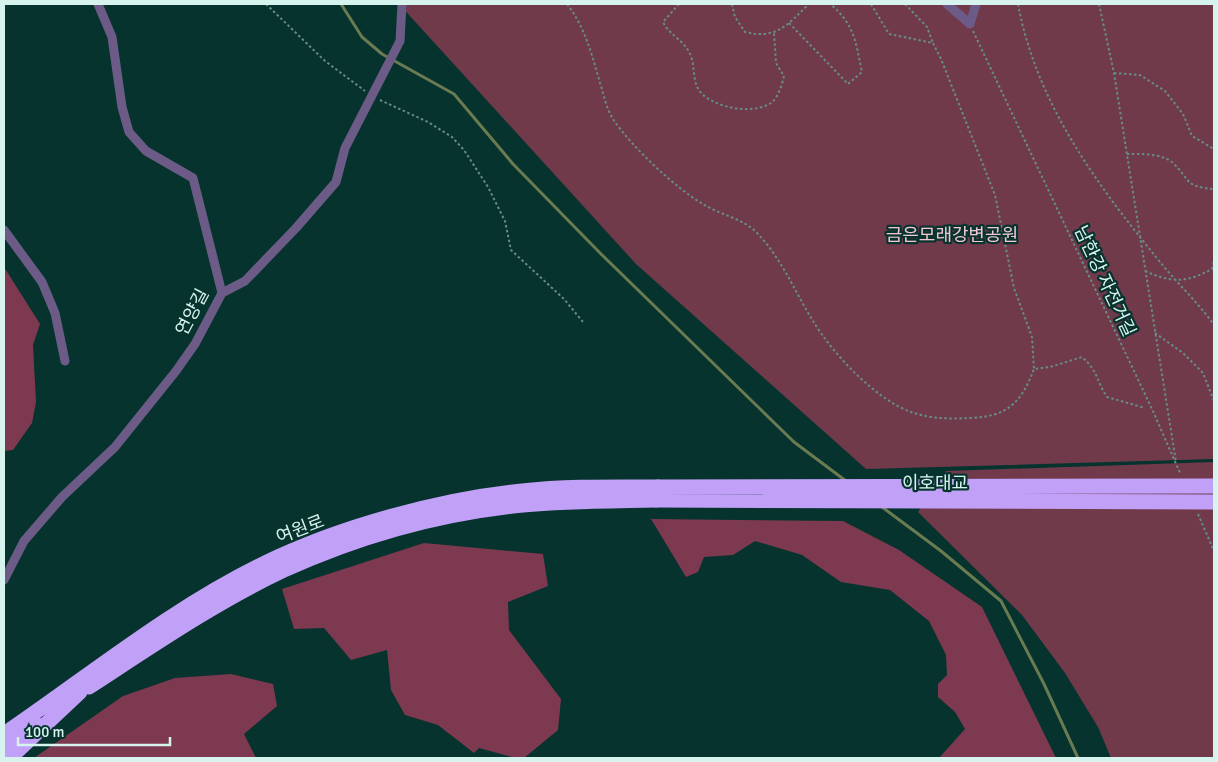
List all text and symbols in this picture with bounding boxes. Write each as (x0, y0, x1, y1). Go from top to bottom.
street label: 남한강 자전거길 (1070, 222, 1140, 340)
park label: 금은모래강변공원 (886, 224, 1018, 246)
street label: 연양길 (171, 285, 213, 339)
street label: 이호대교 (902, 472, 968, 494)
street label: 여원로 (273, 510, 327, 548)
scale bar (18, 714, 170, 746)
text: 100 m (25, 723, 65, 741)

